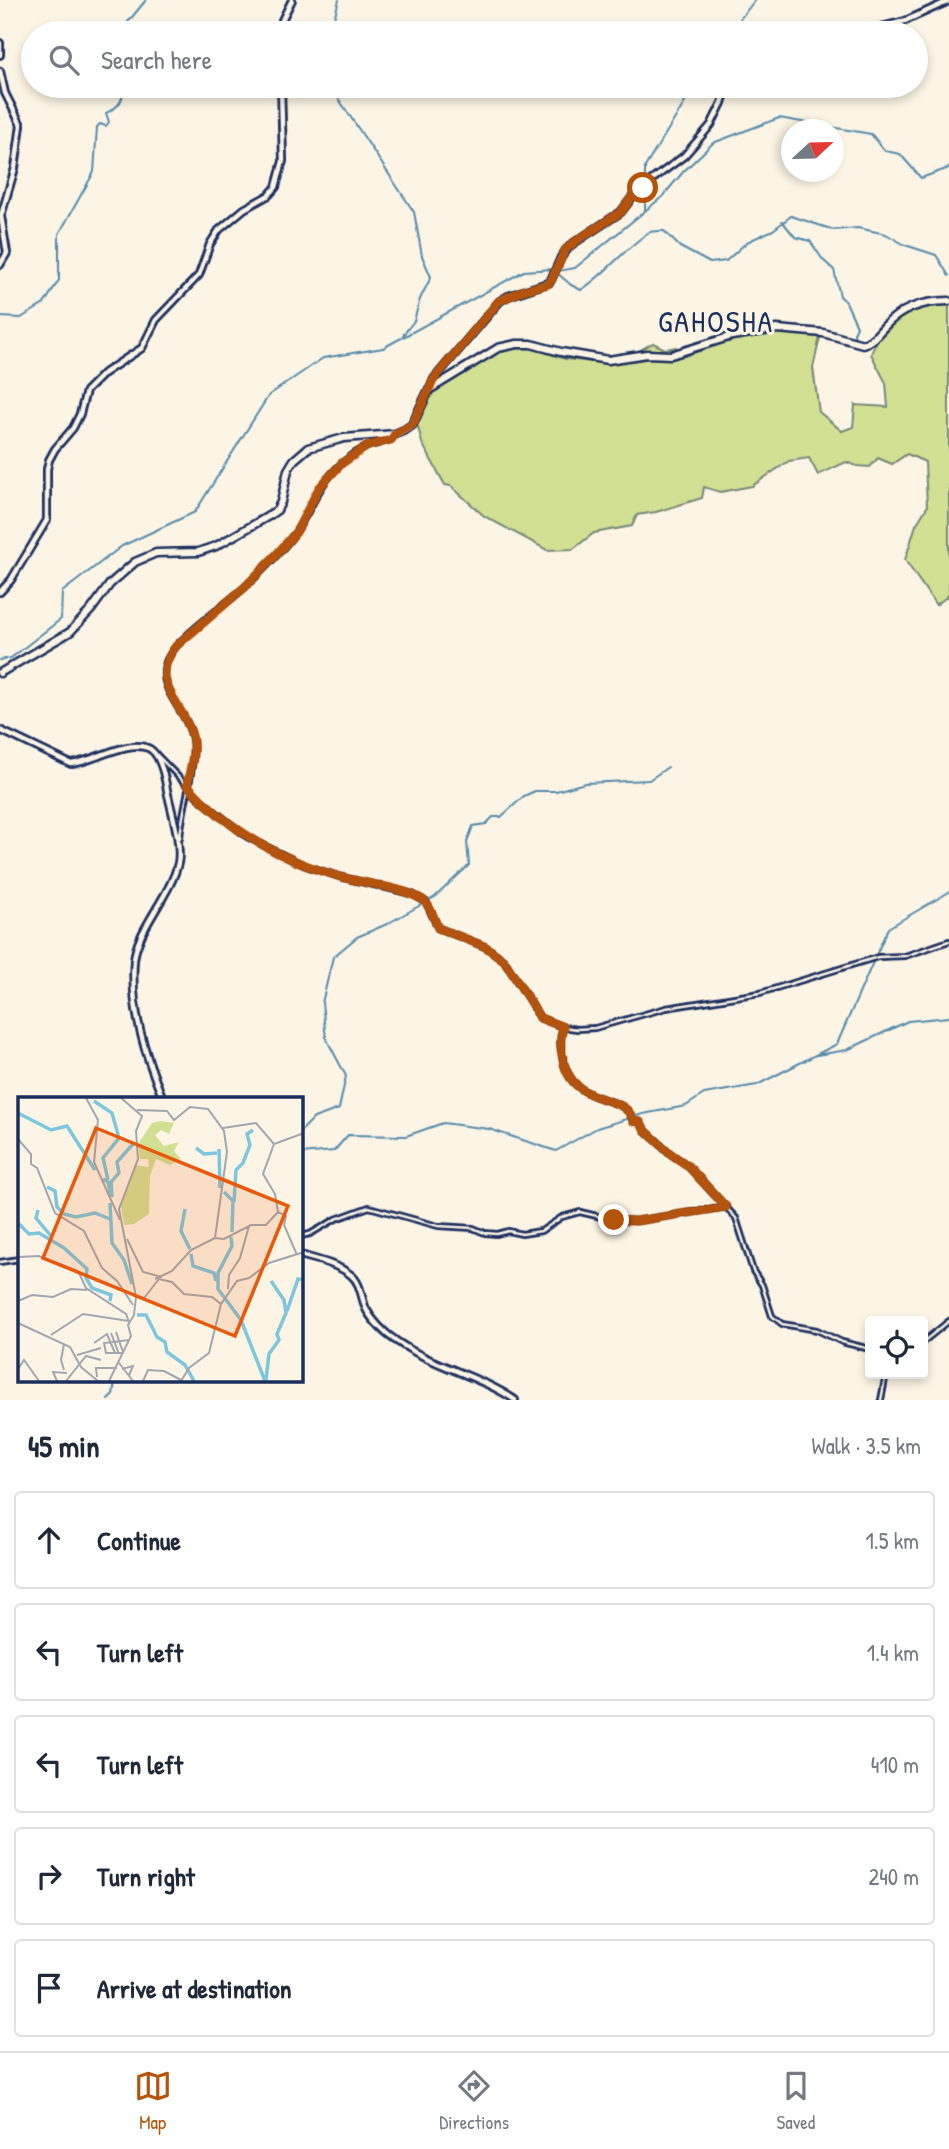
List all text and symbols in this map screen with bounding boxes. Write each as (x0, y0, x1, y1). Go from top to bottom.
search box (21, 21, 928, 98)
icon: search (45, 41, 83, 79)
text: Search here (101, 42, 212, 77)
north arrow (781, 119, 844, 182)
route start (627, 172, 658, 203)
district label: GAHOSHA (658, 301, 774, 341)
inset map (18, 1097, 303, 1382)
route end (598, 1204, 629, 1235)
map controls (865, 1316, 928, 1379)
button: locate (865, 1316, 928, 1379)
text: 45 min (28, 1426, 100, 1466)
text: Walk · 3.5 km (812, 1430, 921, 1461)
icon: ahead (30, 1521, 68, 1559)
text: Continue (97, 1523, 181, 1558)
text: 1.5 km (866, 1525, 919, 1556)
icon: left (30, 1633, 68, 1671)
text: Turn left (97, 1635, 183, 1670)
text: 1.4 km (867, 1637, 919, 1668)
icon: left (30, 1745, 68, 1783)
text: Turn left (97, 1747, 183, 1782)
text: 410 m (871, 1749, 919, 1780)
icon: right (30, 1857, 68, 1895)
text: Turn right (97, 1859, 195, 1894)
text: 240 m (868, 1861, 919, 1892)
icon: arrive (30, 1969, 68, 2007)
text: Arrive at destination (97, 1971, 292, 2006)
tab: Map (134, 2067, 172, 2135)
tab: Directions (439, 2067, 509, 2135)
tab: Saved (777, 2067, 815, 2135)

